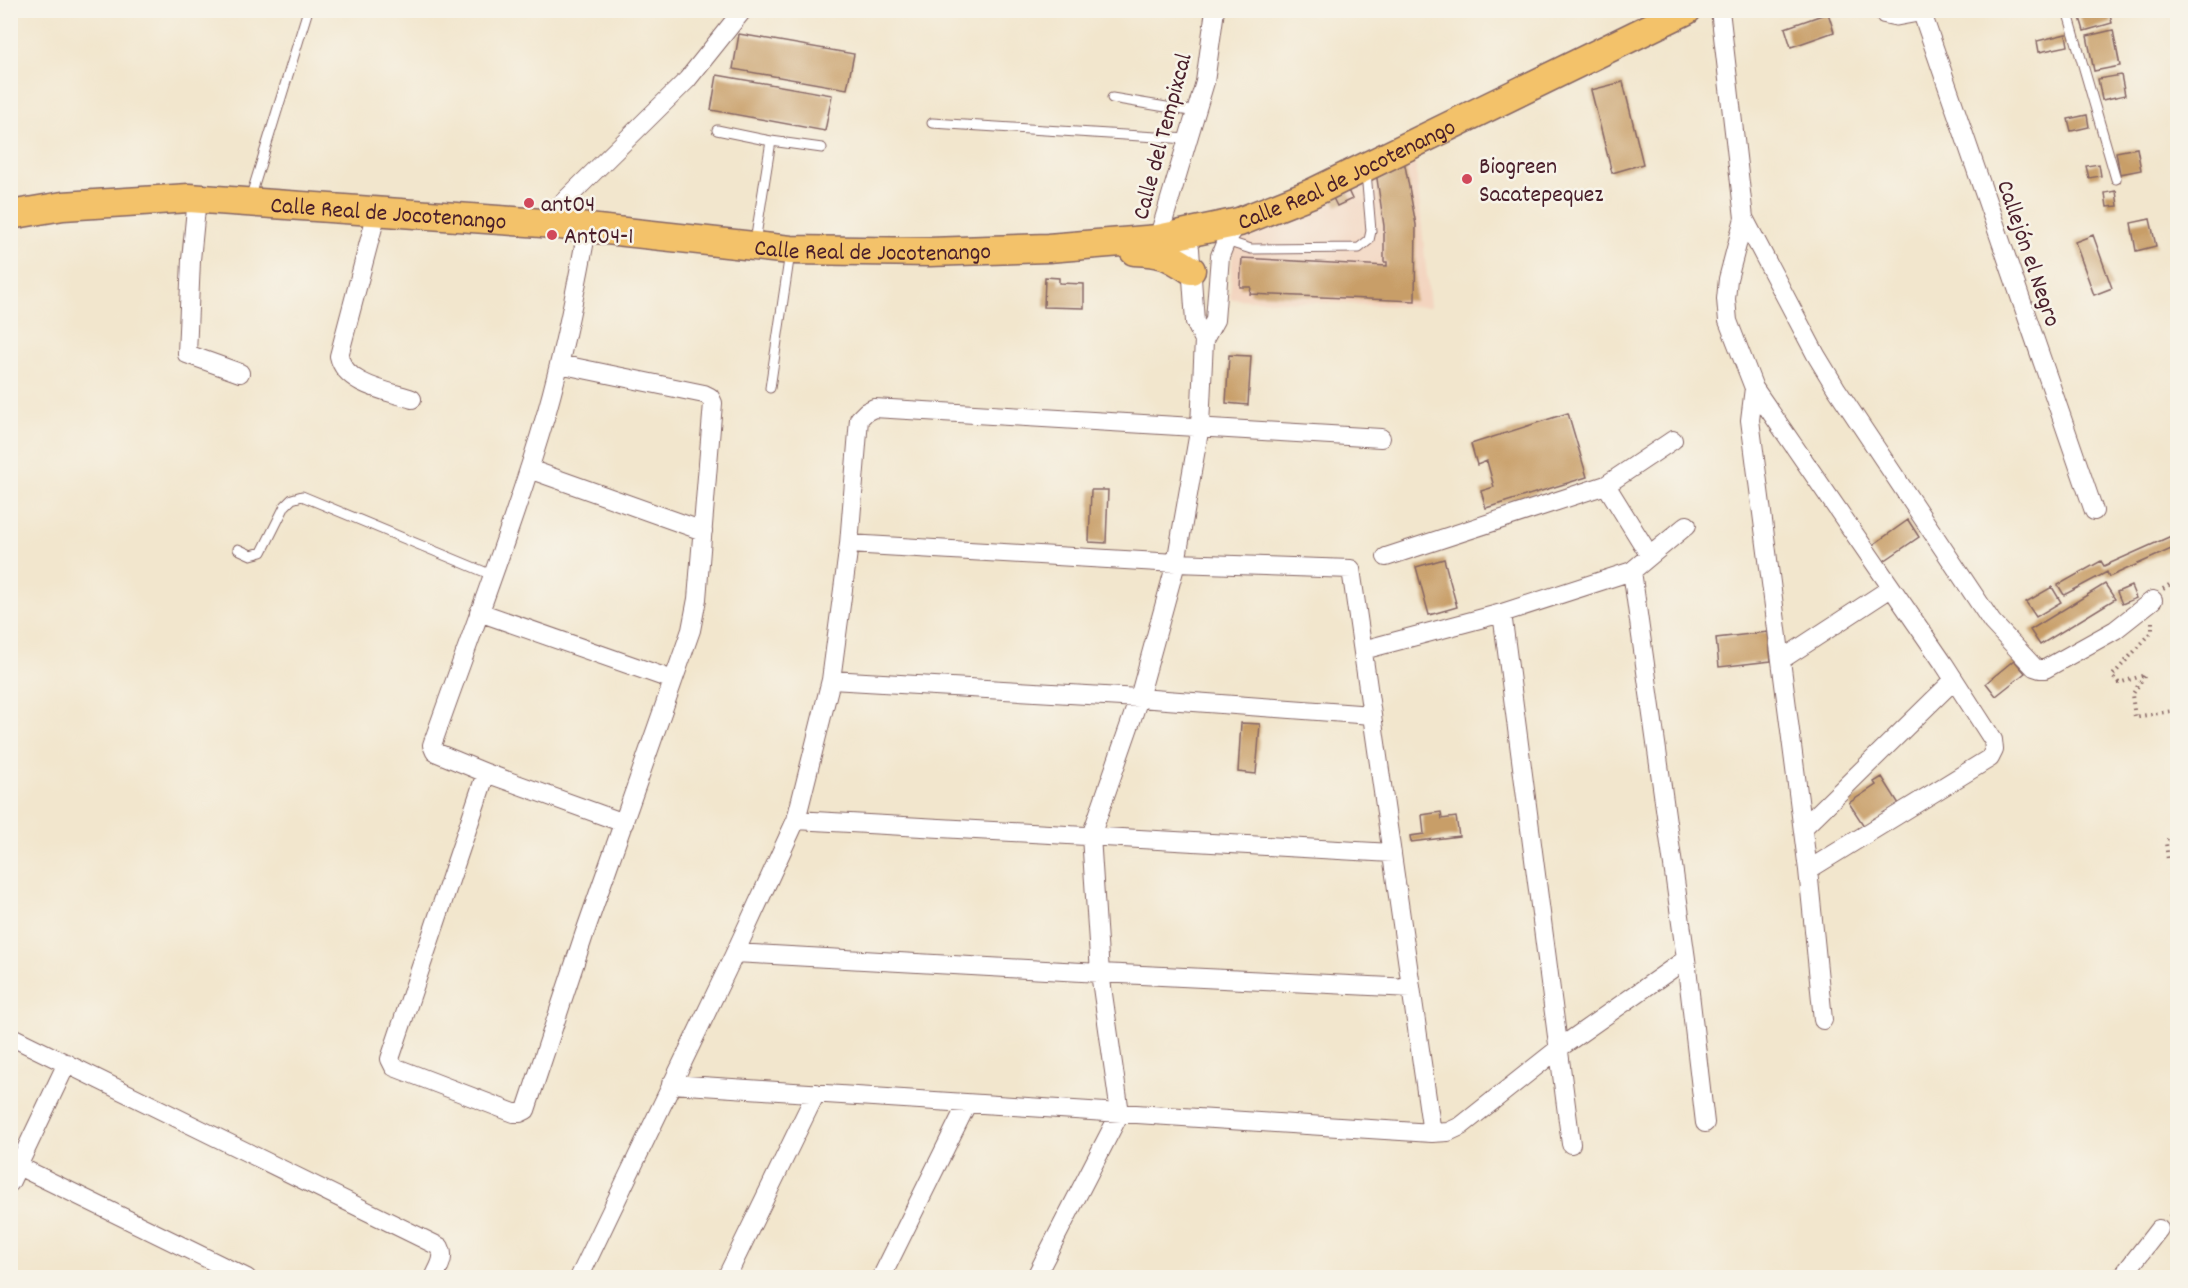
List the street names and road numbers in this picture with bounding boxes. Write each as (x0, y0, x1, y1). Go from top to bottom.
street label: Calle del Tempixcal (1125, 49, 1203, 224)
street label: Calle Real de Jocotenango (1233, 111, 1462, 241)
street label: Callejón el Negro (1986, 176, 2068, 332)
street label: Calle Real de Jocotenango (269, 190, 507, 240)
street label: Calle Real de Jocotenango (752, 232, 992, 272)

